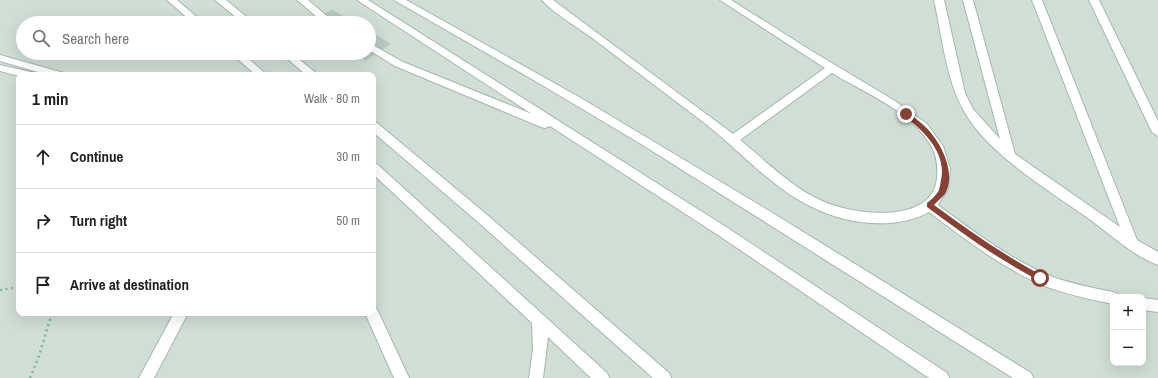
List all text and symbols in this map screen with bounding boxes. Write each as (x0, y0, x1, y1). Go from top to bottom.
search box (16, 16, 376, 60)
icon: search (30, 27, 52, 49)
text: Search here (62, 28, 129, 49)
text: 1 min (32, 87, 68, 110)
text: Walk · 80 m (304, 90, 360, 107)
route end (897, 105, 915, 123)
icon: ahead (32, 146, 54, 168)
text: Continue (70, 146, 123, 167)
text: 30 m (336, 148, 360, 165)
icon: right (32, 210, 54, 232)
text: Turn right (70, 210, 127, 231)
text: 50 m (336, 212, 360, 229)
route start (1031, 269, 1049, 287)
icon: arrive (32, 274, 54, 296)
text: Arrive at destination (70, 274, 189, 295)
map controls (1110, 294, 1146, 366)
button: + (1110, 294, 1146, 330)
button: − (1110, 330, 1146, 366)

